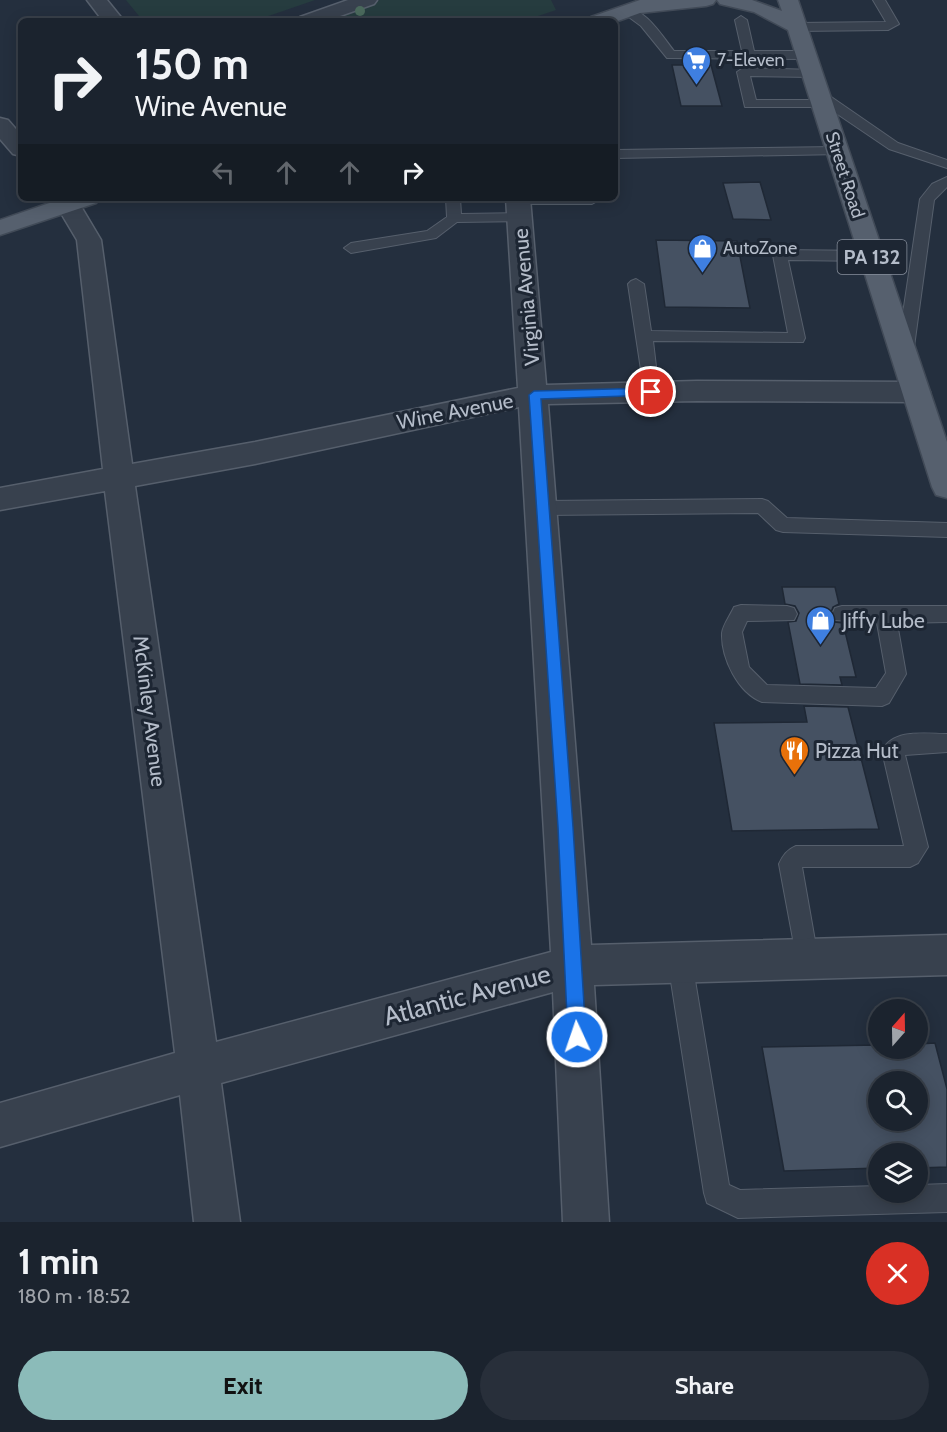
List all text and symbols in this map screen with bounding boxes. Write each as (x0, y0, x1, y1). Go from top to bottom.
text: 150 m (135, 38, 249, 90)
icon: right (36, 42, 114, 120)
supermarket icon: 7-Eleven (680, 44, 712, 86)
place label: 7-Eleven (717, 49, 785, 71)
text: Wine Avenue (135, 90, 287, 123)
street label: Street Road (821, 129, 869, 221)
icon: left (207, 156, 240, 189)
icon: ahead (270, 156, 303, 189)
icon: ahead (333, 156, 366, 189)
icon: right (396, 156, 429, 189)
street label: Virginia Avenue (508, 227, 544, 367)
shop icon: AutoZone (686, 232, 718, 274)
place label: AutoZone (723, 237, 797, 259)
road number: PA 132 (838, 240, 906, 274)
pin (625, 366, 676, 417)
icon: arrive (634, 375, 667, 408)
street label: Wine Avenue (395, 387, 516, 435)
shop icon: Jiffy Lube (805, 604, 837, 646)
place label: Jiffy Lube (841, 608, 925, 633)
street label: McKinley Avenue (128, 634, 172, 788)
restaurant icon: Pizza Hut (778, 734, 810, 776)
place label: Pizza Hut (815, 738, 899, 763)
street label: Atlantic Avenue (380, 957, 554, 1033)
north arrow (868, 999, 928, 1059)
map controls (868, 999, 928, 1203)
position arrow (545, 1005, 609, 1069)
button: search (868, 1071, 928, 1131)
button: layers (868, 1143, 928, 1203)
text: 1 min (18, 1239, 99, 1283)
button: close (866, 1242, 929, 1305)
text: 180 m · 18:52 (18, 1284, 131, 1308)
button: Exit (18, 1351, 468, 1420)
button: Share (480, 1351, 929, 1420)

